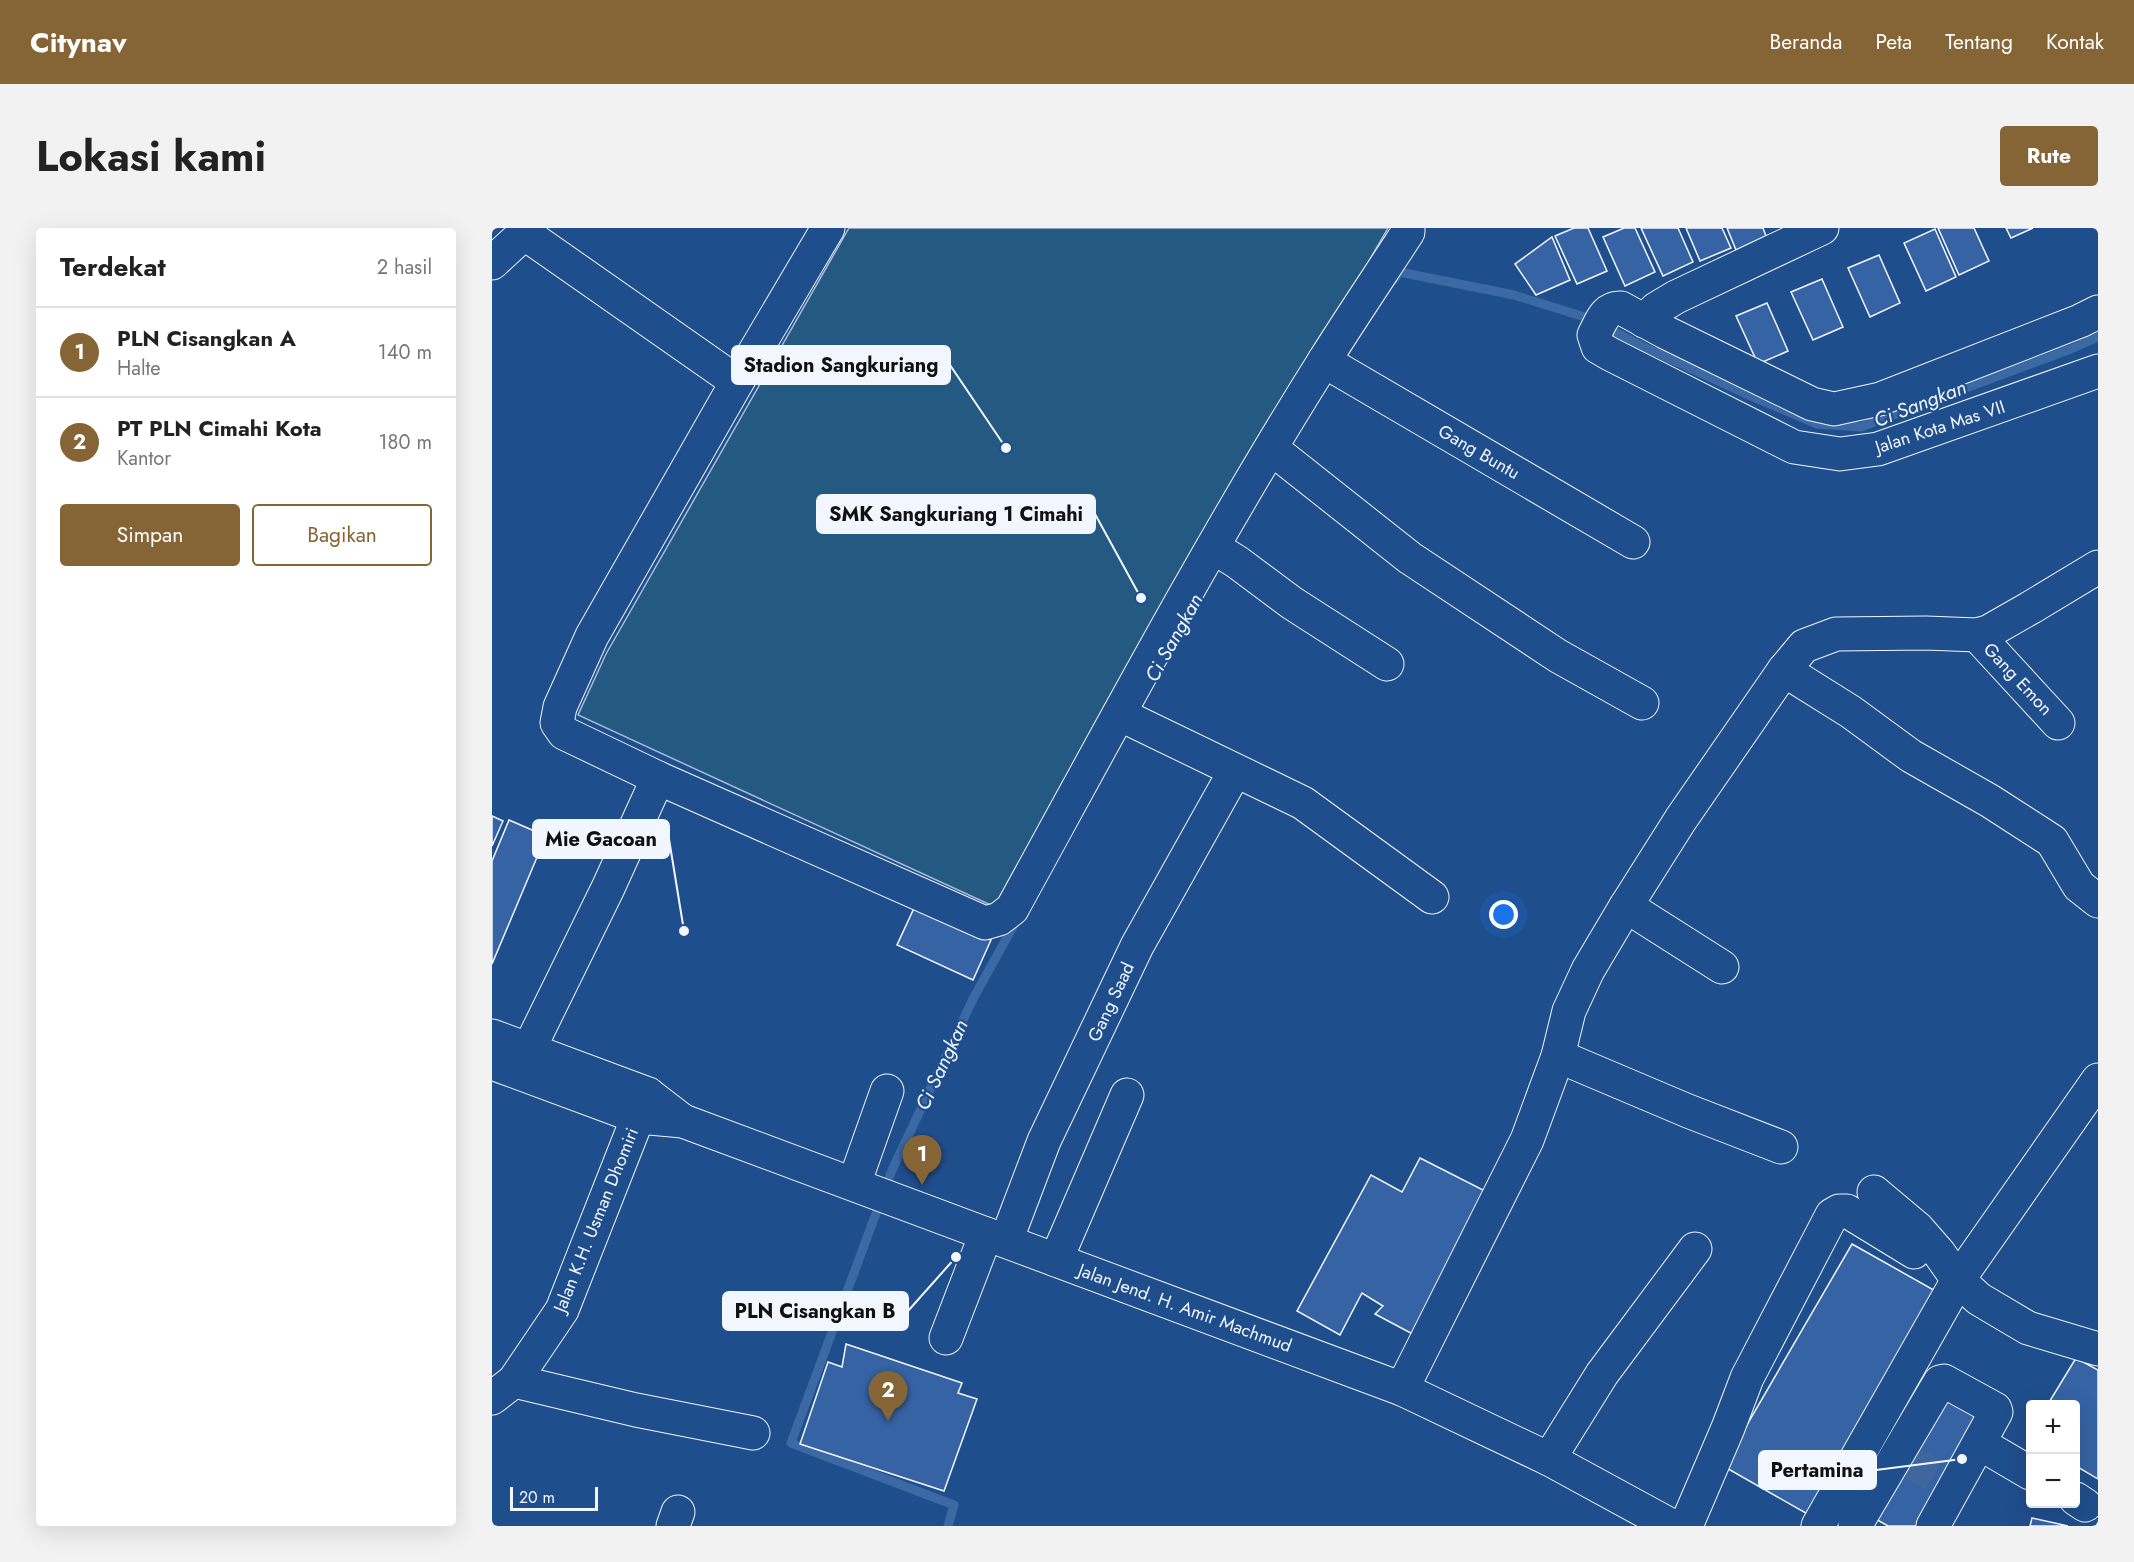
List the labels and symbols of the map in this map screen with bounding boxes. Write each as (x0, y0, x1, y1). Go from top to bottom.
callout: Stadion Sangkuriang (732, 346, 950, 384)
text: Stadion Sangkuriang (744, 351, 938, 380)
water label: Ci Sangkan (1869, 373, 1971, 435)
street label: Jalan Kota Mas VII (1870, 394, 2008, 461)
street label: Gang Buntu (1433, 418, 1525, 486)
callout: SMK Sangkuriang 1 Cimahi (817, 495, 1095, 533)
text: SMK Sangkuriang 1 Cimahi (829, 500, 1083, 529)
water label: Ci Sangkan (1138, 589, 1210, 687)
street label: Gang Emon (1977, 637, 2059, 721)
callout: Mie Gacoan (533, 820, 669, 858)
text: Mie Gacoan (545, 825, 657, 854)
your location (1489, 900, 1518, 929)
street label: Gang Saad (1081, 958, 1141, 1046)
water label: Ci Sangkan (908, 1015, 976, 1115)
street label: Jalan K.H. Usman Dhomiri (546, 1124, 645, 1318)
pin: 1 (902, 1136, 942, 1185)
street label: Jalan Jend. H. Amir Machmud (1073, 1257, 1295, 1359)
callout: PLN Cisangkan B (723, 1292, 908, 1330)
text: PLN Cisangkan B (734, 1297, 896, 1326)
pin: 2 (868, 1372, 908, 1421)
callout: Pertamina (1759, 1451, 1876, 1489)
text: Pertamina (1771, 1456, 1863, 1485)
scale bar (510, 1484, 598, 1512)

